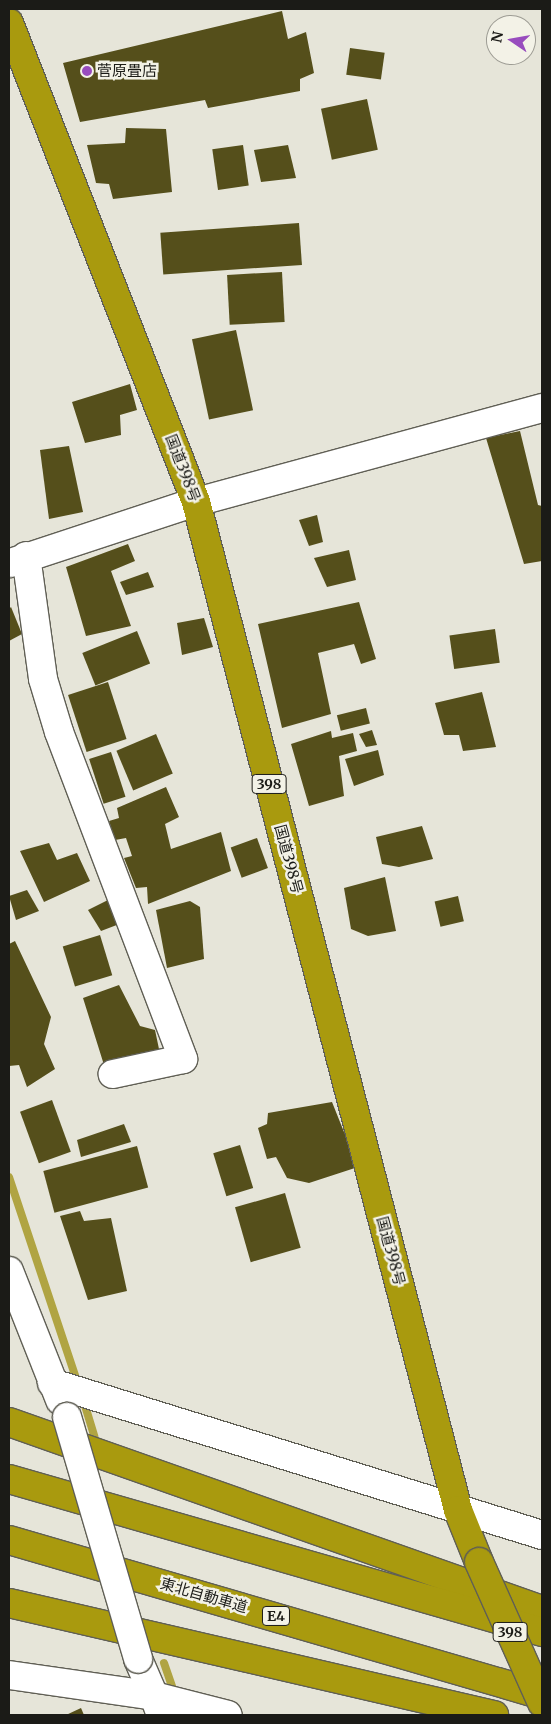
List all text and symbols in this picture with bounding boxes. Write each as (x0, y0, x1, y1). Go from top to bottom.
north arrow (486, 15, 536, 65)
text: N (487, 30, 507, 44)
place label: 菅原畳店 (97, 62, 157, 80)
marker: 菅原畳店 (81, 65, 93, 77)
street label: 国道398号 (162, 432, 204, 504)
road number: 398 (252, 772, 286, 796)
street label: 国道398号 (271, 822, 307, 896)
street label: 国道398号 (373, 1214, 409, 1288)
street label: 東北自動車道 (158, 1574, 250, 1616)
road number: E4 (261, 1604, 291, 1628)
road number: 398 (492, 1620, 528, 1644)

